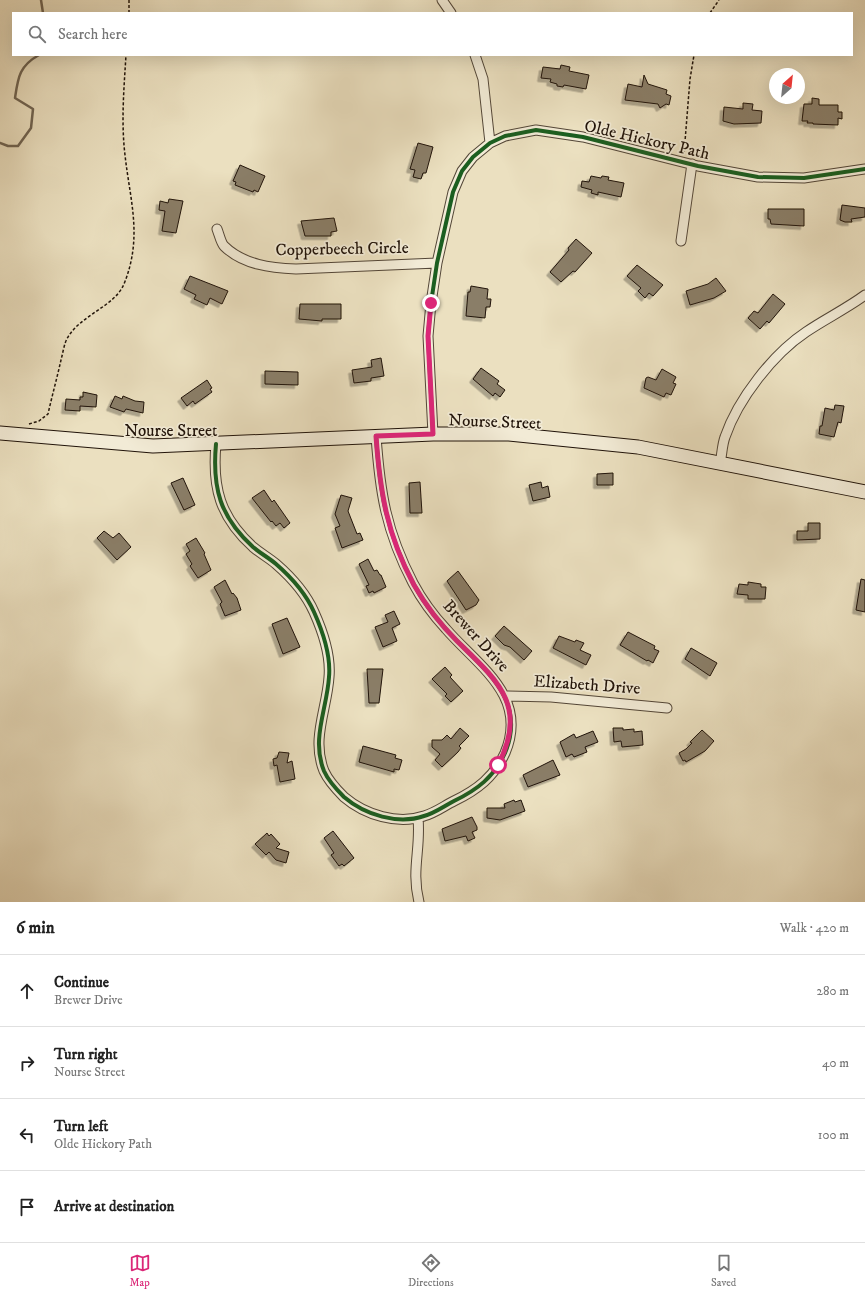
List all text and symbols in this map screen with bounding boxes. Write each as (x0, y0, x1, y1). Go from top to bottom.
search box (12, 12, 853, 56)
icon: search (26, 23, 48, 45)
text: Search here (58, 25, 127, 44)
north arrow (769, 68, 805, 104)
street label: Olde Hickory Path (582, 115, 712, 165)
street label: Copperbeech Circle (275, 237, 409, 261)
route end (422, 294, 440, 312)
street label: Nourse Street (448, 409, 542, 435)
street label: Nourse Street (125, 420, 218, 442)
street label: Brewer Drive (438, 595, 514, 677)
street label: Elizabeth Drive (533, 670, 641, 700)
route start (489, 756, 507, 774)
text: 6 min (16, 917, 55, 939)
text: Walk · 420 m (780, 920, 849, 936)
text: Continue (54, 973, 109, 992)
icon: ahead (16, 980, 38, 1002)
text: 280 m (817, 983, 849, 999)
text: Brewer Drive (54, 992, 123, 1008)
text: Turn right (54, 1045, 117, 1064)
icon: right (16, 1052, 38, 1074)
text: 40 m (822, 1055, 849, 1071)
text: Nourse Street (54, 1064, 125, 1080)
text: Turn left (54, 1117, 108, 1136)
icon: left (16, 1124, 38, 1146)
text: 100 m (818, 1127, 849, 1143)
text: Olde Hickory Path (54, 1136, 152, 1152)
icon: arrive (16, 1196, 38, 1218)
text: Arrive at destination (54, 1197, 174, 1216)
tab: Map (129, 1252, 151, 1290)
tab: Directions (408, 1252, 454, 1290)
tab: Saved (711, 1252, 736, 1290)

